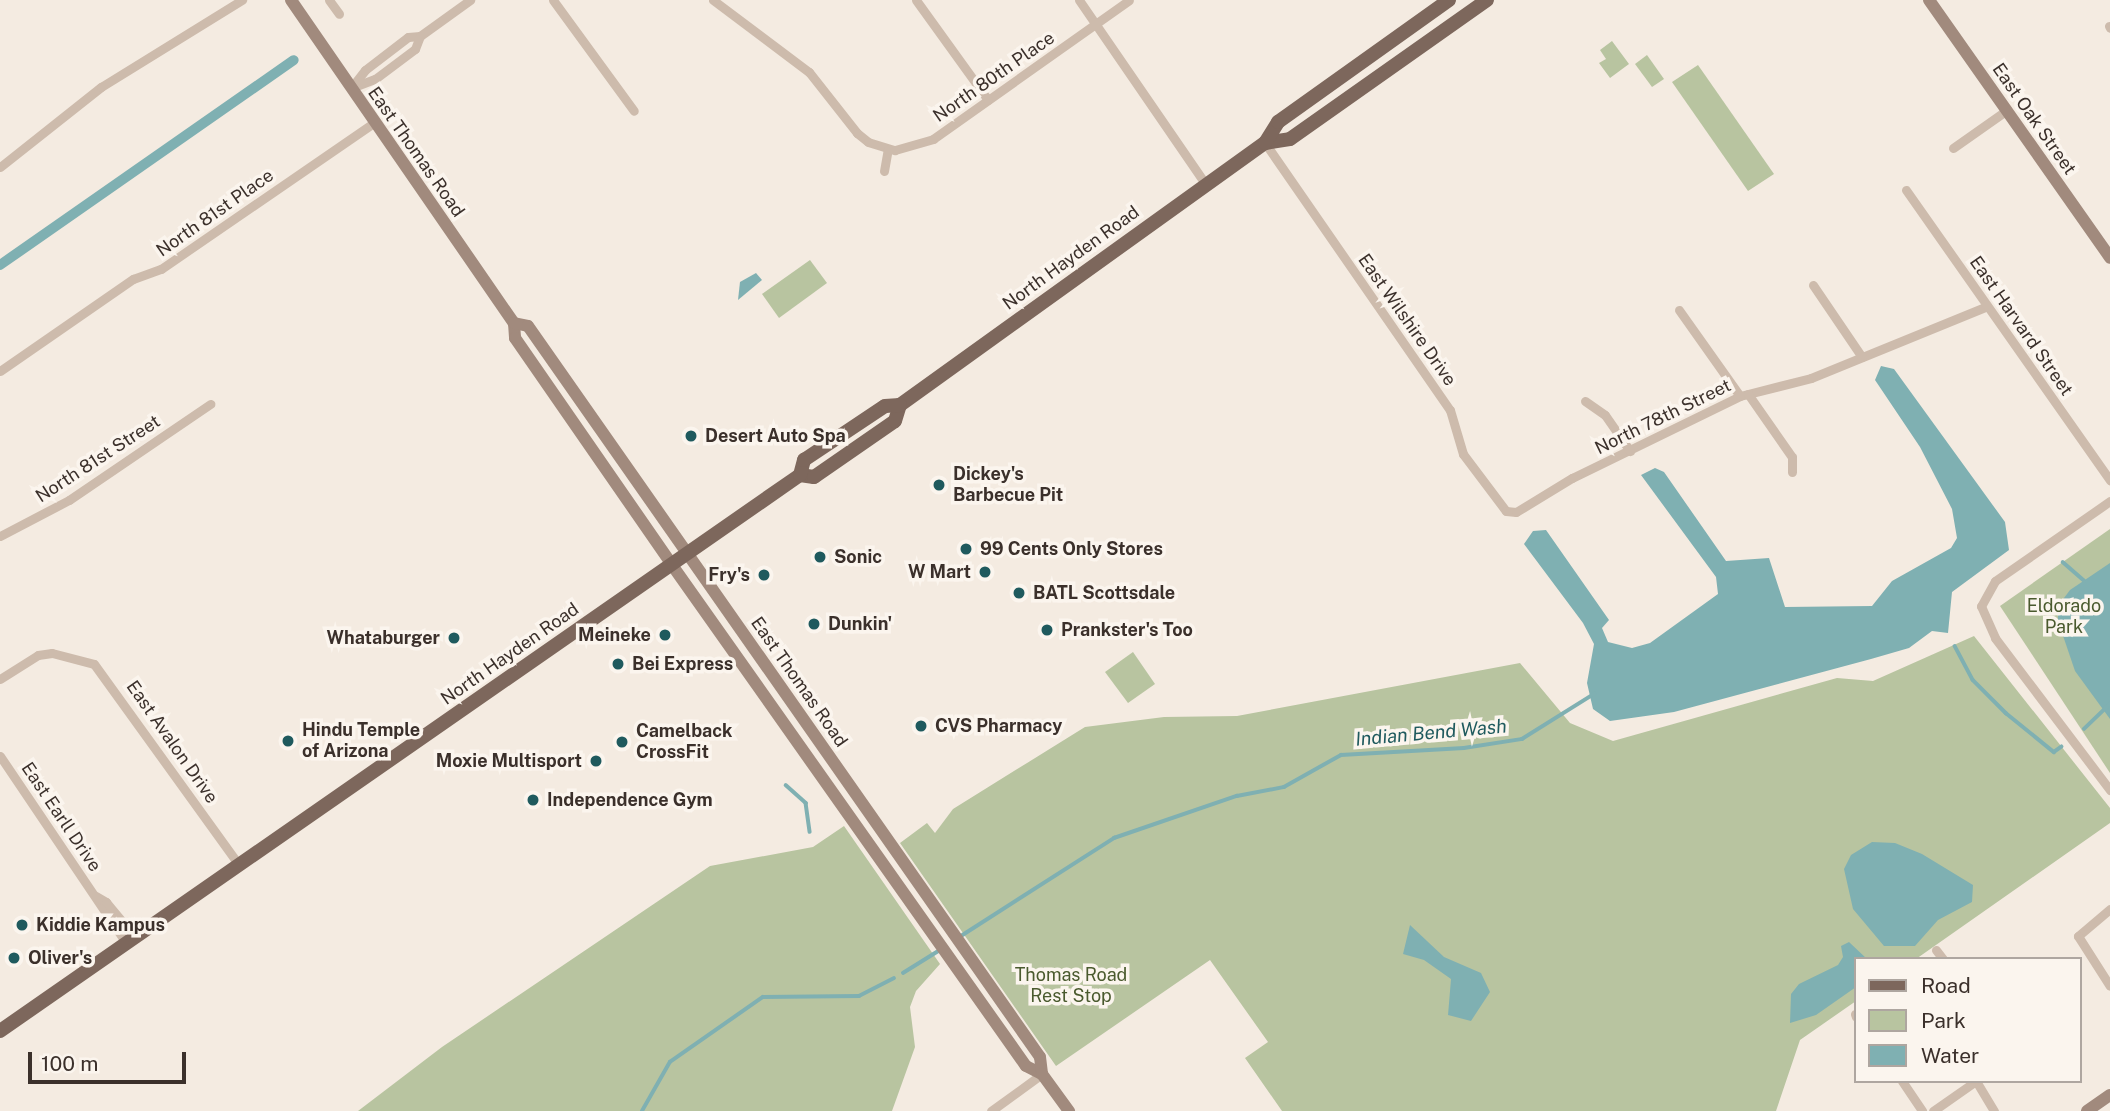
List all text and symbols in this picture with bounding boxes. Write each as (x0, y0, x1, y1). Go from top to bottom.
street label: North 80th Place (929, 27, 1059, 127)
street label: East Oak Street (1988, 59, 2080, 179)
street label: East Thomas Road (363, 83, 469, 221)
street label: North 81st Place (152, 165, 278, 261)
street label: North Hayden Road (999, 201, 1143, 315)
street label: East Wilshire Drive (1353, 250, 1461, 390)
street label: East Harvard Street (1965, 252, 2077, 400)
street label: North 78th Street (1591, 375, 1735, 459)
street label: North 81st Street (32, 411, 164, 507)
place label: Desert Auto Spa (705, 425, 846, 447)
marker: Desert Auto Spa (683, 428, 699, 444)
place label: Dickey's Barbecue Pit (953, 464, 1063, 506)
marker: Dickey's Barbecue Pit (931, 477, 947, 493)
place label: 99 Cents Only Stores (980, 538, 1163, 560)
marker: 99 Cents Only Stores (958, 541, 974, 557)
place label: Sonic (834, 546, 882, 568)
marker: Sonic (812, 549, 828, 565)
place label: W Mart (908, 561, 971, 583)
place label: Fry's (708, 564, 750, 586)
marker: W Mart (977, 564, 993, 580)
marker: Fry's (756, 567, 772, 583)
place label: BATL Scottsdale (1033, 582, 1175, 604)
marker: BATL Scottsdale (1011, 585, 1027, 601)
park label: Eldorado Park (2027, 596, 2101, 638)
street label: North Hayden Road (437, 598, 583, 710)
street label: East Thomas Road (746, 613, 852, 751)
place label: Dunkin' (828, 613, 892, 635)
marker: Dunkin' (806, 616, 822, 632)
place label: Prankster's Too (1061, 619, 1193, 641)
marker: Prankster's Too (1039, 622, 1055, 638)
place label: Meineke (578, 624, 651, 646)
place label: Whataburger (327, 627, 440, 649)
marker: Meineke (657, 627, 673, 643)
marker: Whataburger (446, 630, 462, 646)
place label: Bei Express (632, 653, 733, 675)
marker: Bei Express (610, 656, 626, 672)
street label: East Avalon Drive (122, 677, 222, 807)
place label: CVS Pharmacy (935, 715, 1062, 737)
water label: Indian Bend Wash (1354, 715, 1508, 751)
marker: CVS Pharmacy (913, 718, 929, 734)
place label: Hindu Temple of Arizona (302, 720, 420, 762)
place label: Camelback CrossFit (636, 721, 733, 764)
marker: Hindu Temple of Arizona (280, 733, 296, 749)
marker: Camelback CrossFit (614, 734, 630, 750)
place label: Moxie Multisport (436, 750, 582, 772)
marker: Moxie Multisport (588, 753, 604, 769)
street label: East Earll Drive (16, 758, 106, 876)
place label: Independence Gym (547, 789, 713, 811)
marker: Independence Gym (525, 792, 541, 808)
place label: Kiddie Kampus (36, 914, 165, 936)
marker: Kiddie Kampus (14, 917, 30, 933)
place label: Oliver's (28, 947, 92, 969)
marker: Oliver's (6, 950, 22, 966)
legend (1854, 957, 2082, 1083)
park label: Thomas Road Rest Stop (1015, 965, 1127, 1007)
text: Road (1921, 973, 1971, 998)
text: Park (1921, 1008, 1966, 1033)
scale bar (32, 1038, 189, 1082)
text: Water (1921, 1043, 1979, 1068)
text: 100 m (41, 1051, 98, 1076)

